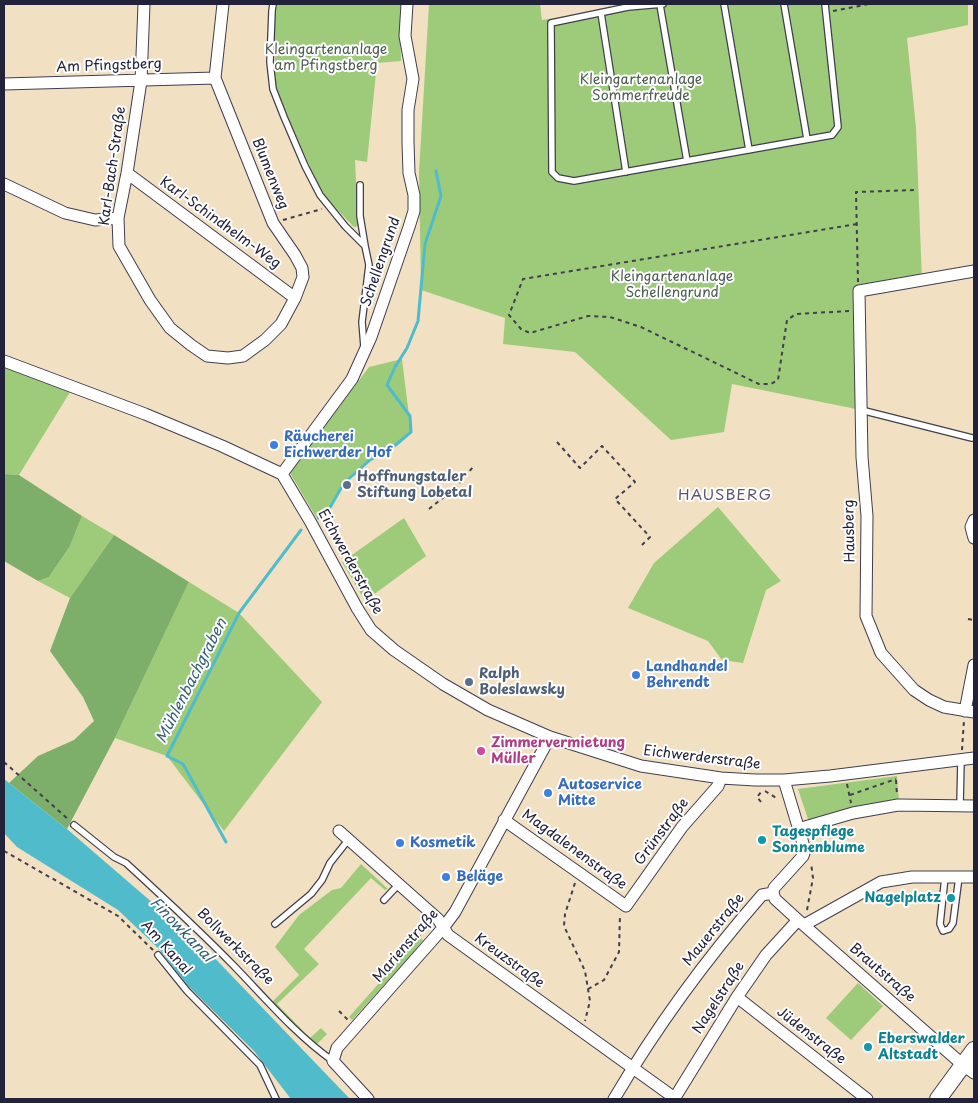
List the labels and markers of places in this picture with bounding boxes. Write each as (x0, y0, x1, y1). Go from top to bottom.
place label: Räucherei Eichwerder Hof (284, 429, 392, 462)
marker: Räucherei Eichwerder Hof (268, 439, 280, 451)
place label: Hoffnungstaler Stiftung Lobetal (357, 469, 472, 502)
marker: Hoffnungstaler Stiftung Lobetal (341, 479, 353, 491)
place label: Landhandel Behrendt (646, 659, 727, 692)
place label: Ralph Boleslawsky (479, 666, 565, 699)
marker: Landhandel Behrendt (630, 669, 642, 681)
marker: Ralph Boleslawsky (463, 676, 475, 688)
place label: Zimmervermietung Müller (491, 735, 625, 768)
marker: Zimmervermietung Müller (475, 745, 487, 757)
place label: Autoservice Mitte (558, 777, 642, 810)
marker: Autoservice Mitte (542, 787, 554, 799)
place label: Tagespflege Sonnenblume (772, 824, 865, 856)
marker: Tagespflege Sonnenblume (756, 834, 768, 846)
place label: Kosmetik (410, 835, 476, 851)
marker: Kosmetik (394, 837, 406, 849)
place label: Beläge (456, 869, 503, 885)
marker: Beläge (440, 871, 452, 883)
place label: Nagelplatz (864, 890, 941, 906)
marker: Nagelplatz (945, 892, 957, 904)
place label: Eberswalder Altstadt (878, 1031, 965, 1064)
marker: Eberswalder Altstadt (862, 1041, 874, 1053)

